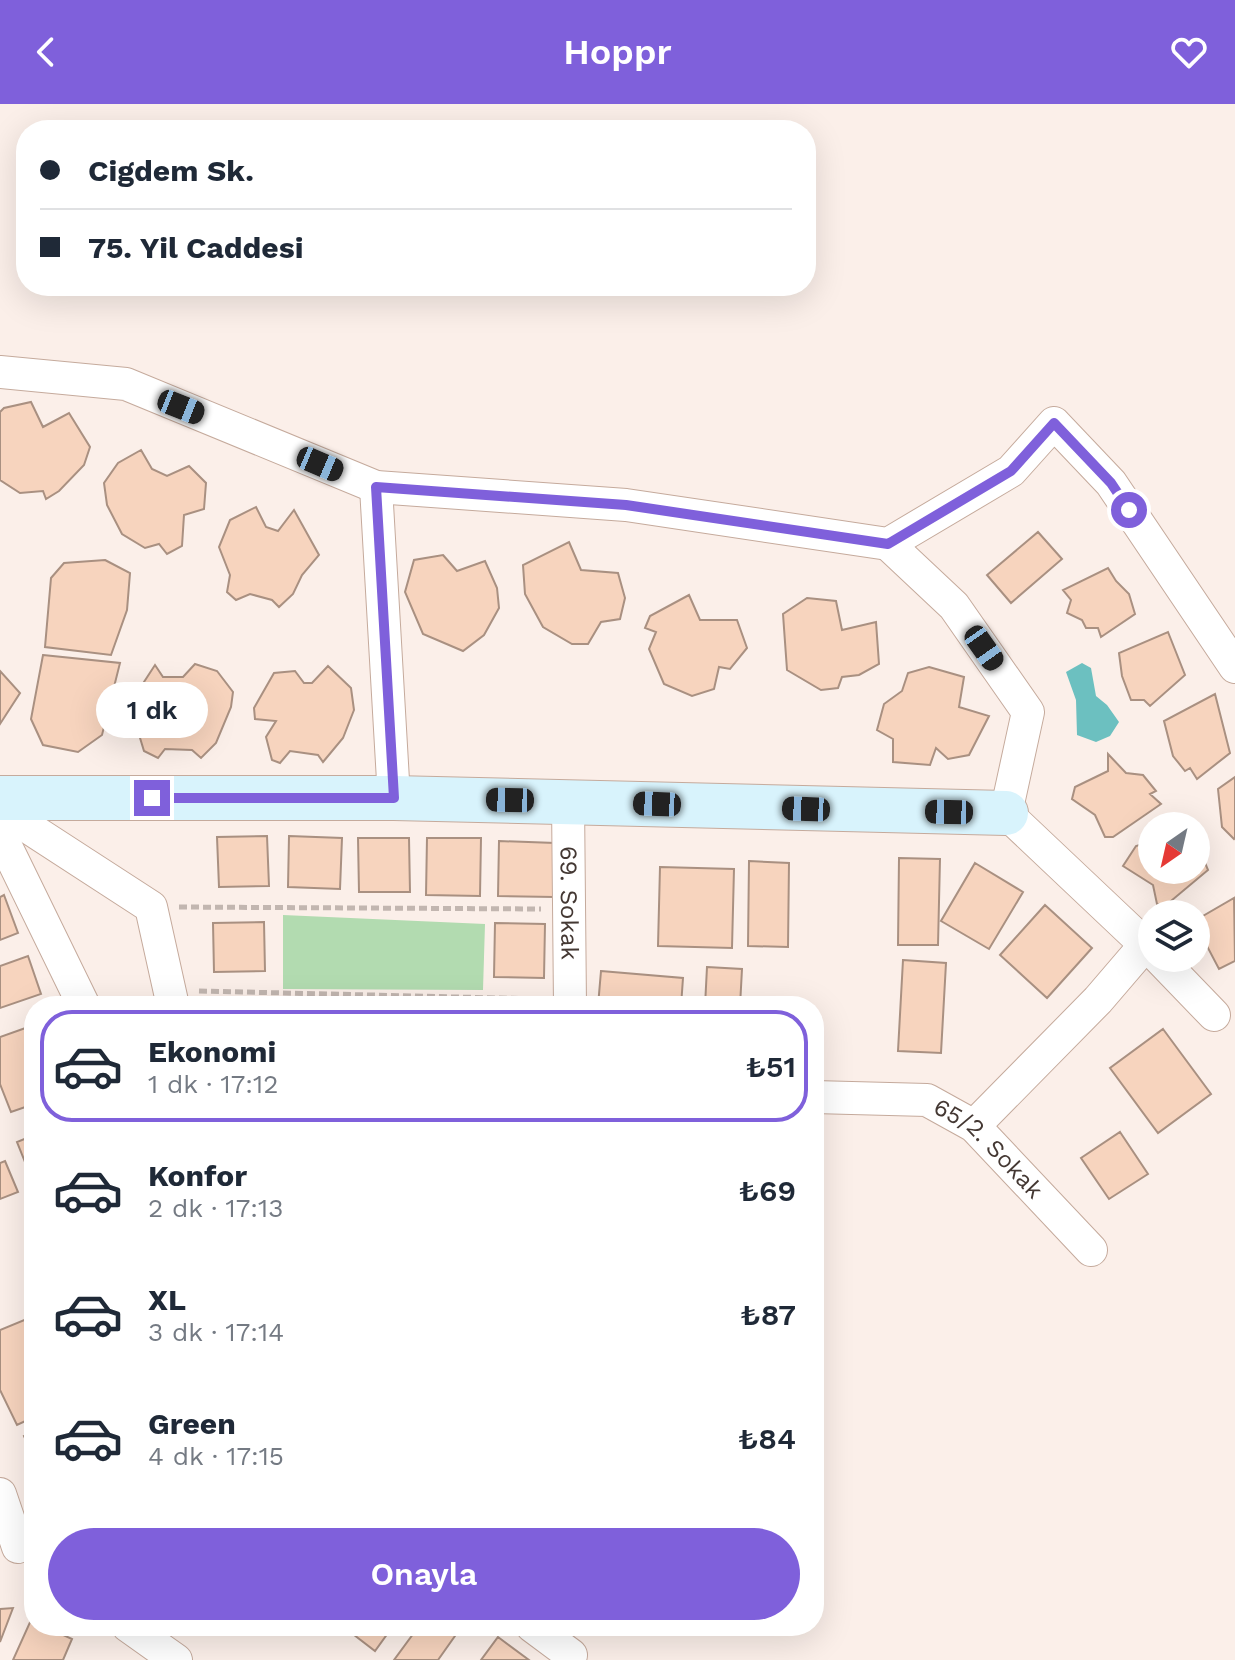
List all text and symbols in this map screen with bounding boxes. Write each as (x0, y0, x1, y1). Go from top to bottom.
icon: back (24, 30, 68, 74)
icon: heart (1167, 30, 1211, 74)
text: Hoppr (563, 31, 672, 73)
text: Cigdem Sk. (88, 153, 254, 188)
text: 75. Yil Caddesi (88, 230, 303, 265)
car (154, 387, 208, 427)
car (293, 444, 347, 484)
route start (1111, 492, 1147, 528)
car (960, 621, 1008, 675)
callout: 1 dk (96, 682, 208, 738)
text: 1 dk (127, 695, 177, 725)
route end (134, 780, 170, 816)
car (486, 788, 534, 812)
car (633, 791, 681, 817)
car (782, 796, 830, 822)
car (925, 800, 973, 824)
north arrow (1138, 812, 1210, 884)
map controls (1138, 812, 1210, 972)
street label: 69. Sokak (554, 846, 584, 961)
button: layers (1138, 900, 1210, 972)
icon: car (52, 1030, 124, 1102)
text: Ekonomi (148, 1034, 276, 1069)
text: ₺51 (745, 1049, 796, 1084)
text: 1 dk · 17:12 (148, 1069, 278, 1099)
street label: 65/2. Sokak (929, 1093, 1049, 1204)
icon: car (52, 1154, 124, 1226)
text: Konfor (148, 1158, 247, 1193)
text: ₺69 (738, 1173, 796, 1208)
text: 2 dk · 17:13 (148, 1193, 283, 1223)
icon: car (52, 1278, 124, 1350)
text: XL (148, 1282, 186, 1317)
text: ₺87 (740, 1297, 796, 1332)
text: 3 dk · 17:14 (148, 1317, 284, 1347)
icon: car (52, 1402, 124, 1474)
text: Green (148, 1406, 236, 1441)
text: ₺84 (738, 1421, 796, 1456)
text: 4 dk · 17:15 (148, 1441, 284, 1471)
button: Onayla (48, 1528, 800, 1620)

